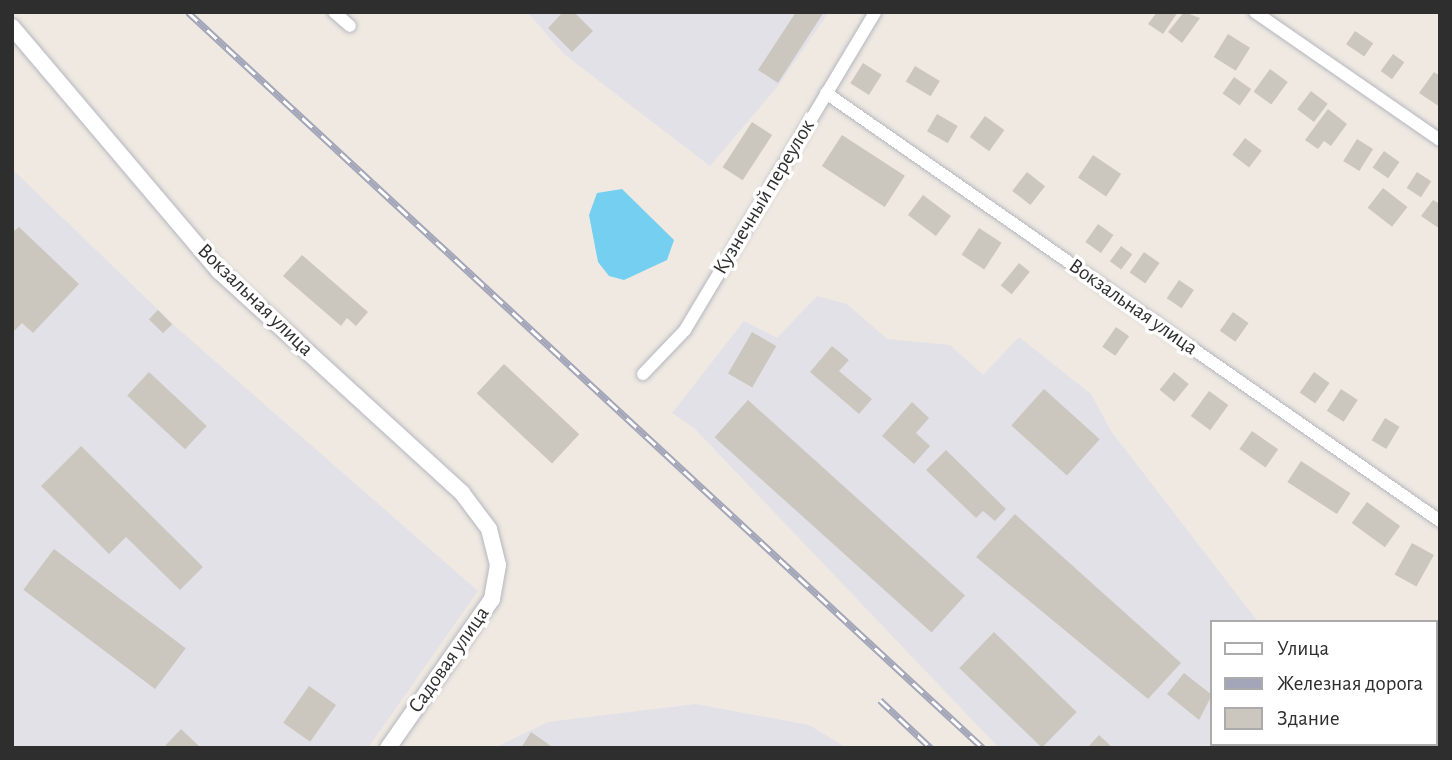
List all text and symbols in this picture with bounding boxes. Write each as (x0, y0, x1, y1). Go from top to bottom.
street label: Кузнечный переулок (708, 115, 820, 279)
street label: Вокзальная улица (192, 238, 318, 362)
street label: Вокзальная улица (1064, 253, 1202, 361)
street label: Садовая улица (403, 602, 495, 718)
legend (1210, 620, 1438, 746)
text: Улица (1277, 638, 1329, 659)
text: Железная дорога (1277, 673, 1423, 694)
text: Здание (1277, 708, 1340, 729)

